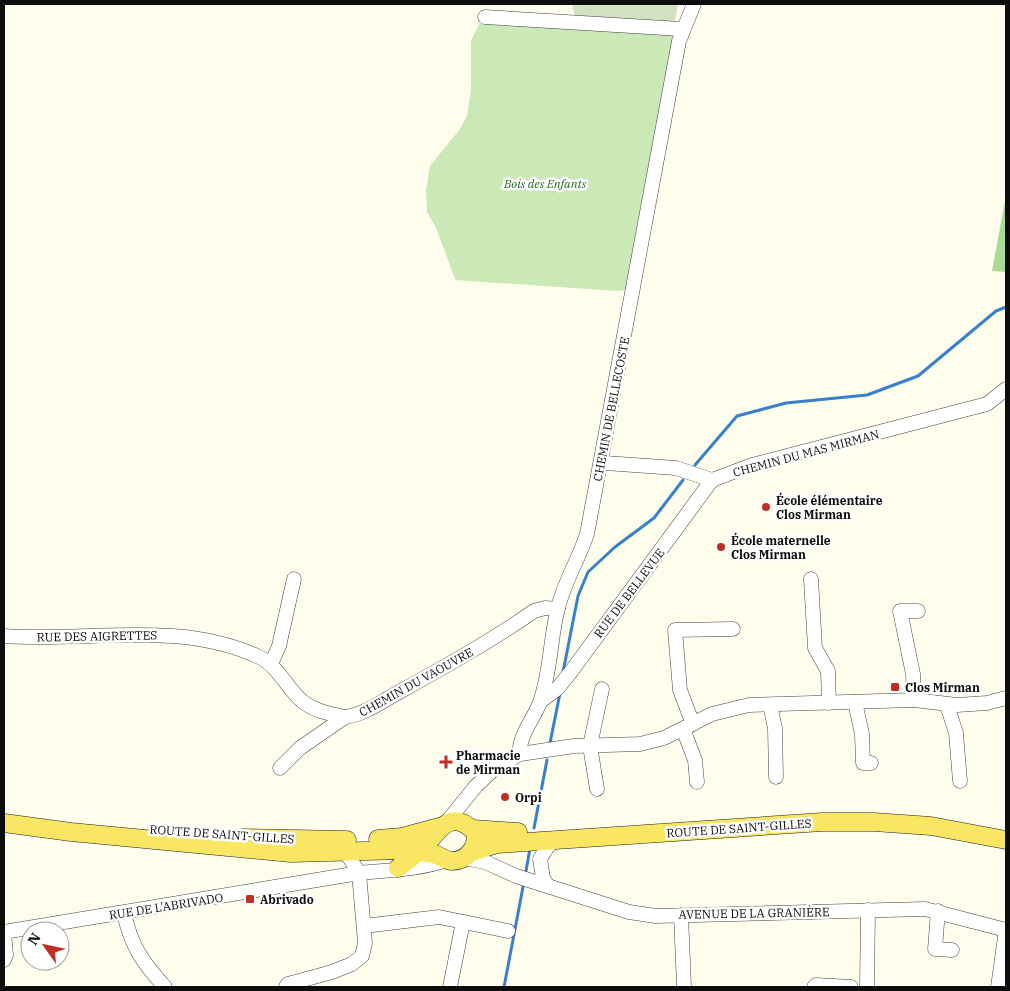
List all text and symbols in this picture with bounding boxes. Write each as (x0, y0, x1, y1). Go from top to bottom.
park label: Bois des Enfants (503, 176, 587, 191)
street label: CHEMIN DE BELLECOSTE (590, 335, 632, 483)
street label: CHEMIN DU MAS MIRMAN (731, 426, 881, 480)
place label: École élémentaire Clos Mirman (776, 492, 883, 522)
marker: École élémentaire Clos Mirman (760, 501, 772, 513)
place label: École maternelle Clos Mirman (731, 532, 831, 562)
marker: École maternelle Clos Mirman (715, 541, 727, 553)
street label: RUE DE BELLEVUE (590, 545, 668, 641)
street label: RUE DES AIGRETTES (37, 627, 157, 645)
street label: CHEMIN DU VAOUVRE (356, 644, 476, 720)
place label: Clos Mirman (905, 680, 980, 695)
marker: Clos Mirman (889, 681, 901, 693)
place label: Pharmacie de Mirman (456, 748, 521, 777)
marker: Pharmacie de Mirman (440, 756, 452, 768)
place label: Orpi (515, 790, 542, 805)
marker: Orpi (499, 791, 511, 803)
street label: ROUTE DE SAINT-GILLES (666, 815, 812, 841)
street label: ROUTE DE SAINT-GILLES (149, 821, 295, 847)
street label: RUE DE L'ABRIVADO (108, 890, 224, 922)
place label: Abrivado (260, 892, 314, 907)
marker: Abrivado (244, 893, 256, 905)
street label: AVENUE DE LA GRANIÈRE (678, 904, 830, 922)
north arrow (20, 921, 70, 971)
text: N (24, 929, 45, 948)

